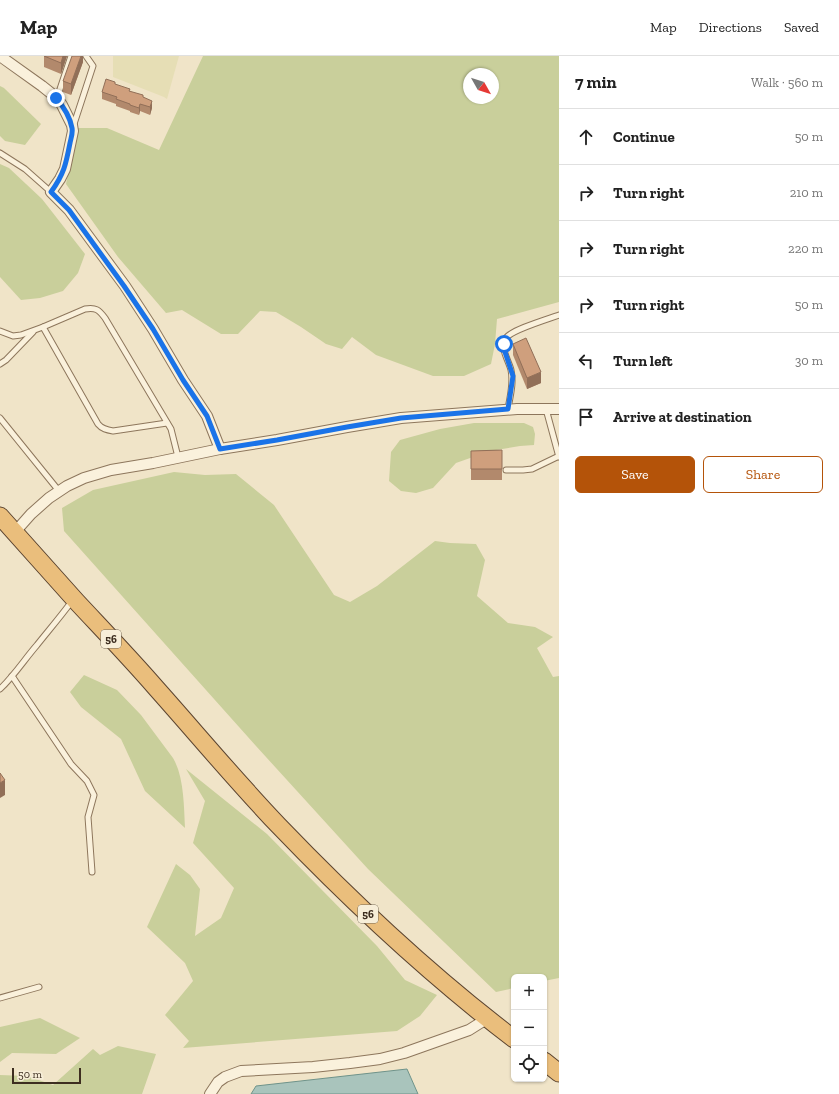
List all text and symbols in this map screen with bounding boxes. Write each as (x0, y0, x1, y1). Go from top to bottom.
text: Map (20, 16, 57, 39)
text: Map (650, 19, 677, 36)
text: Directions (699, 19, 762, 36)
text: Saved (784, 19, 819, 36)
north arrow (463, 68, 499, 104)
text: 7 min (575, 72, 617, 92)
text: Walk · 560 m (751, 75, 823, 90)
route end (47, 89, 65, 107)
icon: ahead (575, 126, 597, 148)
text: Continue (613, 128, 675, 146)
text: 50 m (795, 129, 823, 144)
icon: right (575, 182, 597, 204)
text: Turn right (613, 184, 684, 202)
text: 210 m (790, 185, 823, 200)
icon: right (575, 238, 597, 260)
text: Turn right (613, 240, 684, 258)
text: 220 m (788, 241, 823, 256)
icon: right (575, 294, 597, 316)
text: Turn right (613, 296, 684, 314)
text: 50 m (795, 297, 823, 312)
route start (495, 335, 513, 353)
icon: left (575, 350, 597, 372)
text: Turn left (613, 352, 673, 370)
text: 30 m (795, 353, 823, 368)
icon: arrive (575, 406, 597, 428)
text: Arrive at destination (613, 408, 752, 426)
button: Save (575, 456, 695, 493)
button: Share (703, 456, 823, 493)
road number: 56 (101, 630, 121, 648)
road number: 56 (358, 905, 378, 923)
map controls (511, 974, 547, 1082)
button: + (511, 974, 547, 1010)
button: − (511, 1010, 547, 1046)
button: locate (511, 1046, 547, 1082)
scale bar (12, 1066, 81, 1085)
text: 50 m (18, 1068, 42, 1081)

